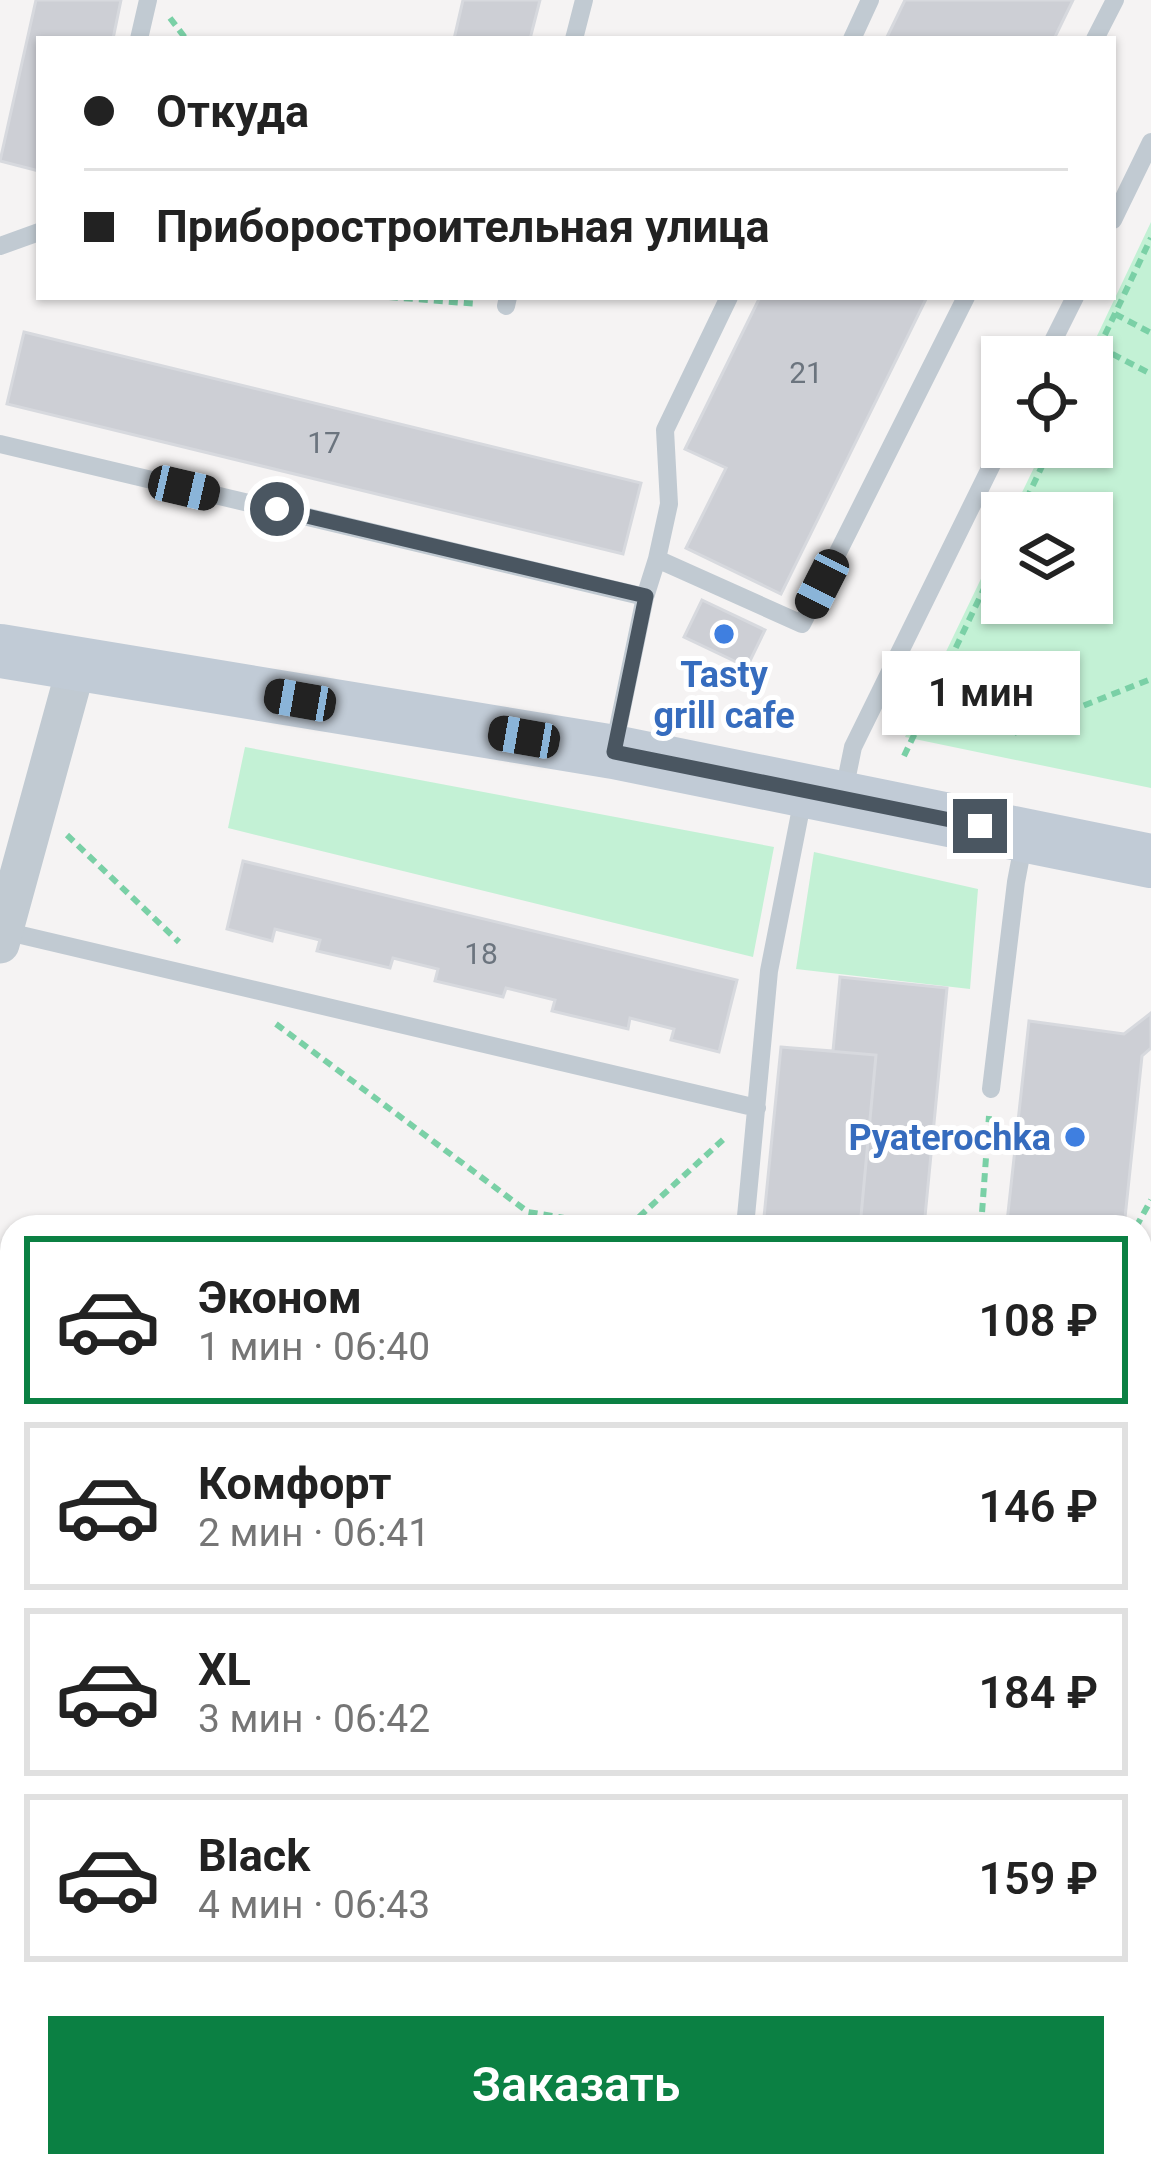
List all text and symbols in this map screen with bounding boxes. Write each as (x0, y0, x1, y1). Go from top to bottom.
text: Откуда (156, 85, 309, 138)
text: Приборостроительная улица (156, 200, 770, 253)
map controls (981, 336, 1113, 624)
button: locate (981, 336, 1113, 468)
house number: 21 (789, 355, 823, 390)
house number: 17 (307, 425, 341, 460)
car (145, 462, 223, 514)
route start (250, 482, 304, 536)
button: layers (981, 492, 1113, 624)
car (790, 544, 854, 624)
marker: Tasty grill cafe (711, 621, 737, 647)
callout: 1 мин (881, 652, 1079, 736)
place label: Tasty grill cafe (653, 654, 795, 737)
text: 1 мин (928, 670, 1034, 716)
car (261, 676, 339, 724)
car (485, 713, 563, 761)
route end (953, 799, 1007, 853)
house number: 18 (464, 936, 498, 971)
place label: Pyaterochka (848, 1117, 1051, 1159)
marker: Pyaterochka (1062, 1124, 1088, 1150)
icon: car (54, 1266, 162, 1374)
text: Эконом (198, 1271, 362, 1324)
text: 108 ₽ (978, 1294, 1098, 1347)
text: 1 мин · 06:40 (198, 1324, 430, 1370)
icon: car (54, 1452, 162, 1560)
text: Комфорт (198, 1457, 391, 1510)
text: 146 ₽ (978, 1480, 1098, 1533)
text: 2 мин · 06:41 (198, 1510, 430, 1556)
icon: car (54, 1638, 162, 1746)
text: XL (198, 1643, 251, 1696)
text: 184 ₽ (978, 1666, 1098, 1719)
text: 3 мин · 06:42 (198, 1696, 430, 1742)
icon: car (54, 1824, 162, 1932)
text: Black (198, 1829, 310, 1882)
text: 159 ₽ (978, 1852, 1098, 1905)
text: 4 мин · 06:43 (198, 1882, 430, 1928)
button: Заказать (48, 2016, 1104, 2154)

